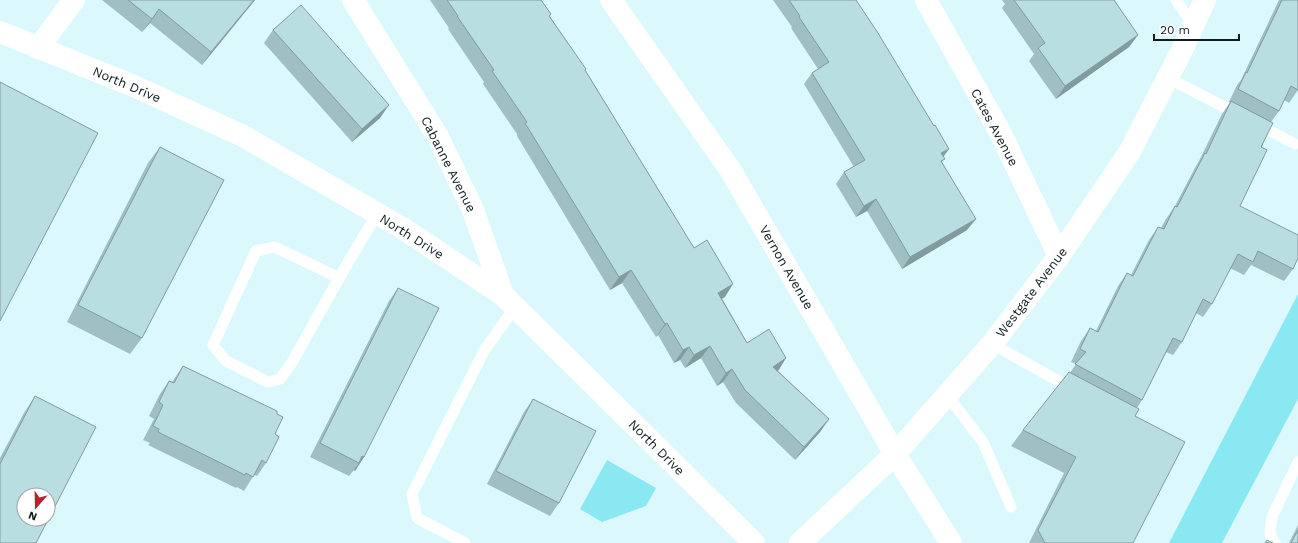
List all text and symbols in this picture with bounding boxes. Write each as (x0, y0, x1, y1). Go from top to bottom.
scale bar (1154, 16, 1239, 42)
text: 20 m (1160, 23, 1190, 37)
street label: North Drive (91, 63, 163, 106)
street label: Cates Avenue (968, 86, 1021, 169)
street label: Cabanne Avenue (418, 114, 479, 215)
street label: North Drive (377, 211, 446, 262)
street label: Vernon Avenue (756, 223, 817, 312)
street label: Westgate Avenue (993, 244, 1070, 340)
street label: North Drive (626, 416, 688, 478)
north arrow (16, 487, 56, 527)
text: N (27, 508, 39, 523)

